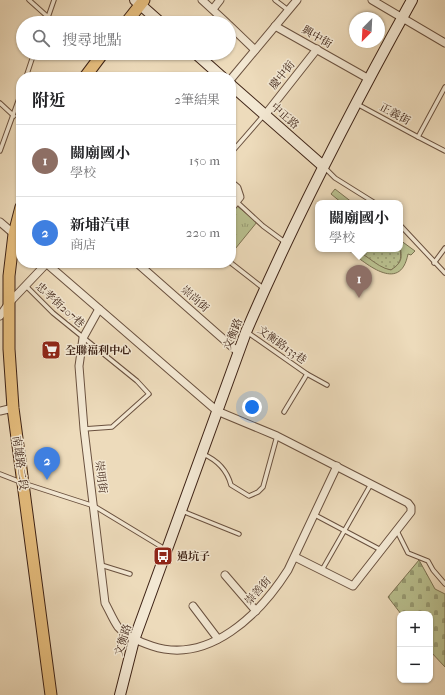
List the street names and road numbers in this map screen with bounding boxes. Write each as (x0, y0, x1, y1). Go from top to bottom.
street label: 興中街 (299, 23, 335, 51)
street label: 慶中街 (267, 58, 297, 92)
street label: 中正路 (268, 100, 302, 132)
street label: 正義街 (377, 101, 413, 127)
street label: 忠孝街207巷 (33, 280, 87, 330)
street label: 崇尚街 (178, 283, 212, 315)
street label: 文衡路 (221, 316, 245, 352)
street label: 文衡路133巷 (255, 323, 309, 367)
street label: 南雄路二段 (10, 435, 30, 491)
street label: 崇明街 (93, 460, 109, 494)
street label: 崇善街 (242, 574, 274, 608)
street label: 文衡路 (112, 622, 134, 658)

